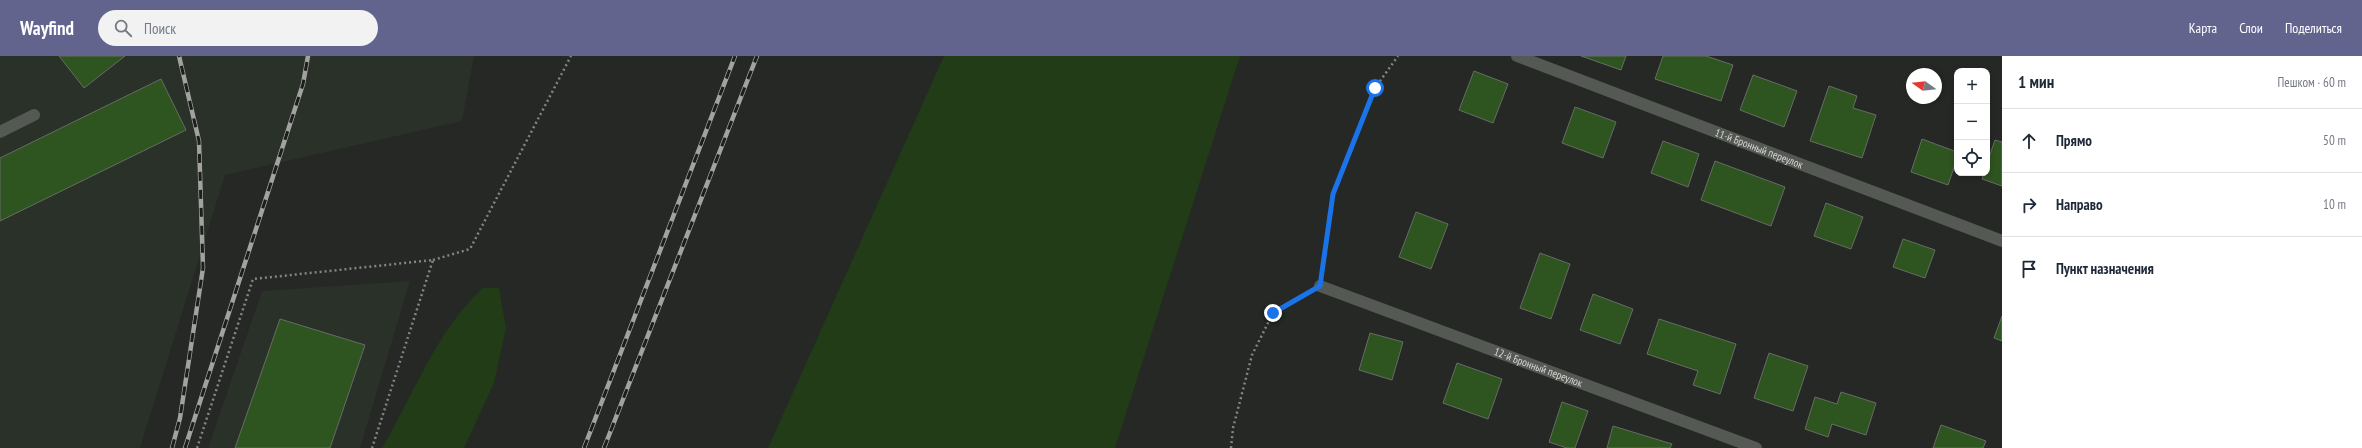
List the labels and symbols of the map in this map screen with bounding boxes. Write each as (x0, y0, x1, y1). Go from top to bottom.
north arrow (1906, 68, 1942, 104)
route start (1366, 79, 1384, 97)
street label: 11-й Бронный переулок (1713, 125, 1806, 172)
route end (1264, 304, 1282, 322)
street label: 12-й Бронный переулок (1492, 344, 1585, 390)

